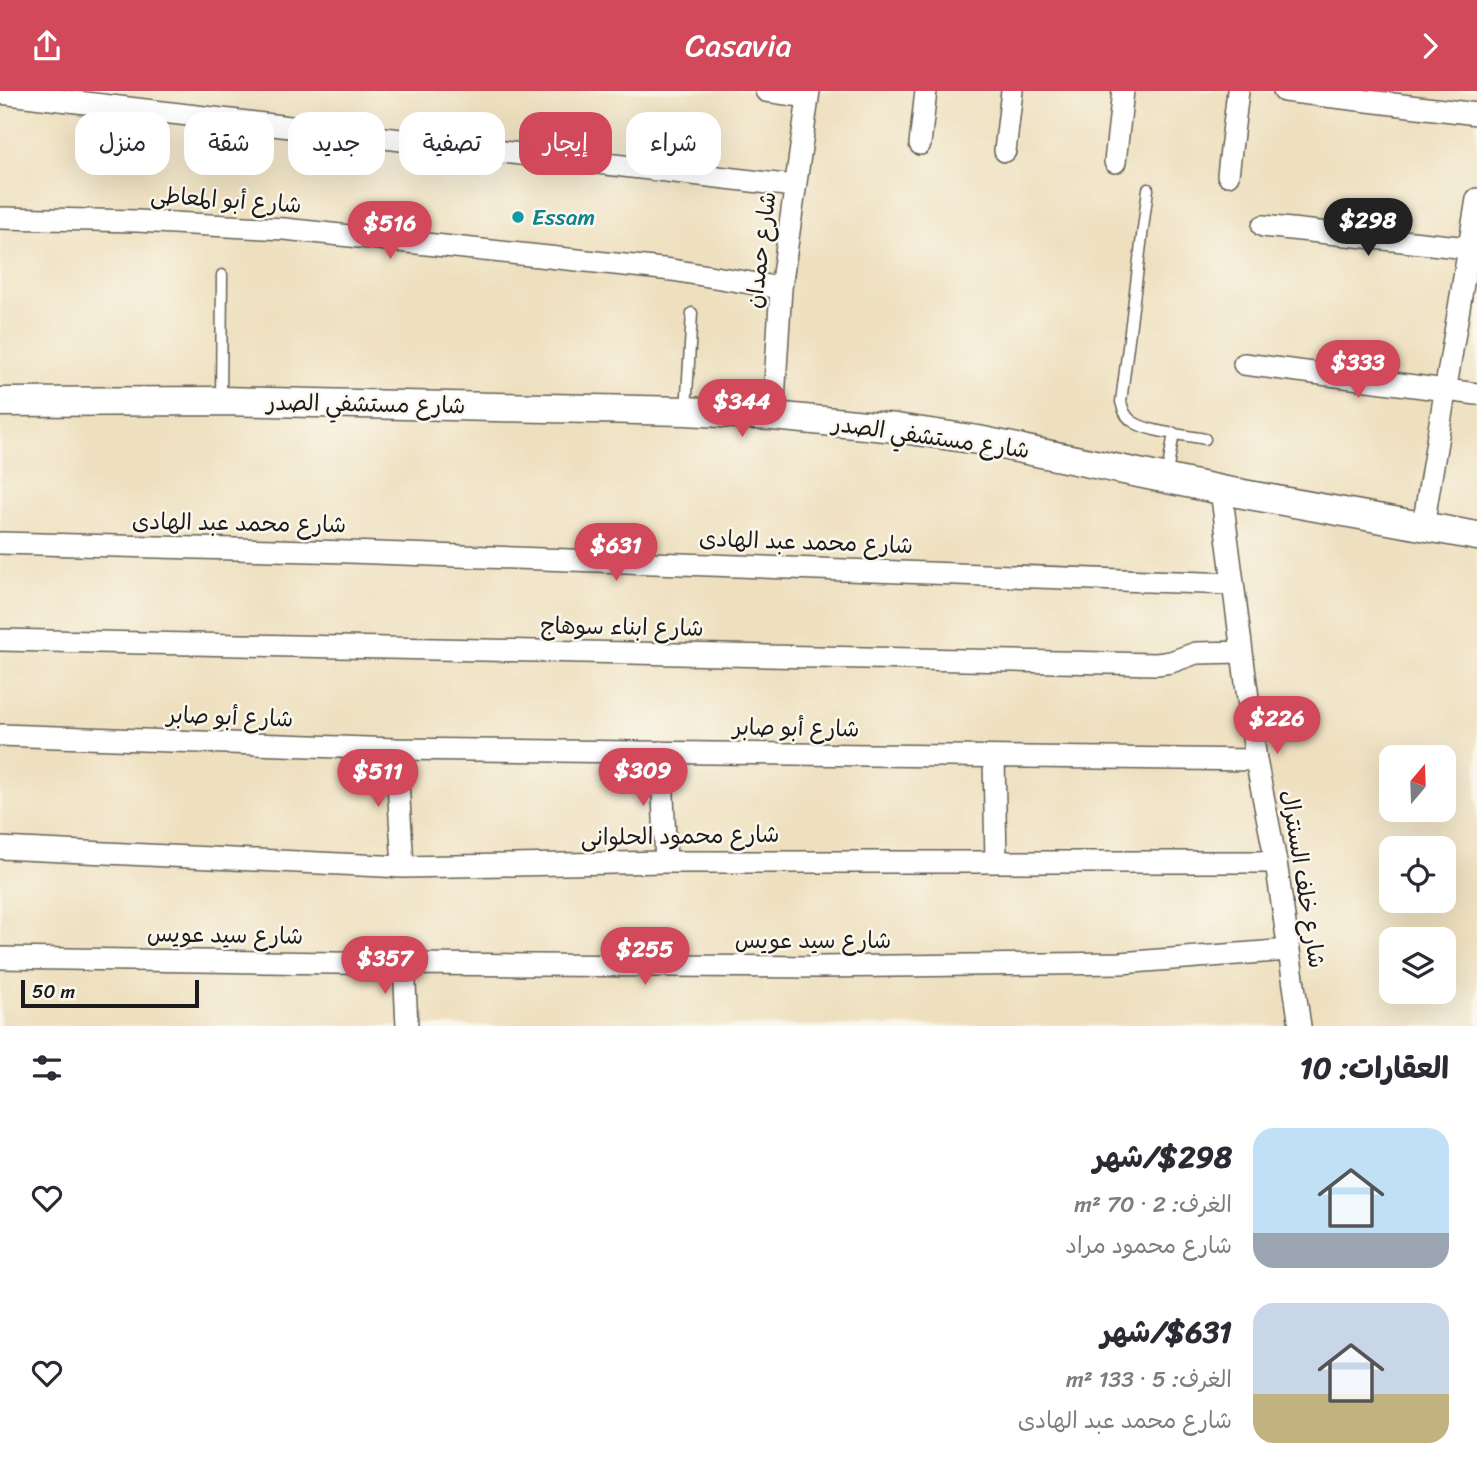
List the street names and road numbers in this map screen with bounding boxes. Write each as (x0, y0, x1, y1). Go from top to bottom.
street label: شارع أبو المعاطى (149, 174, 303, 226)
street label: شارع حمدان (733, 189, 789, 311)
street label: شارع مستشفي الصدر (264, 382, 466, 426)
street label: شارع مستشفي الصدر (828, 403, 1032, 471)
street label: شارع محمد عبد الهادى (132, 501, 346, 545)
street label: شارع محمد عبد الهادى (698, 518, 914, 566)
street label: شارع ابناء سوهاج (540, 605, 704, 649)
street label: شارع أبو صابر (164, 694, 294, 740)
street label: شارع أبو صابر (730, 706, 860, 750)
street label: شارع خلف السنترال (1269, 787, 1337, 971)
street label: شارع محمود الحلوانى (580, 814, 780, 858)
street label: شارع سيد عويس (146, 913, 304, 957)
street label: شارع سيد عويس (735, 920, 891, 961)

